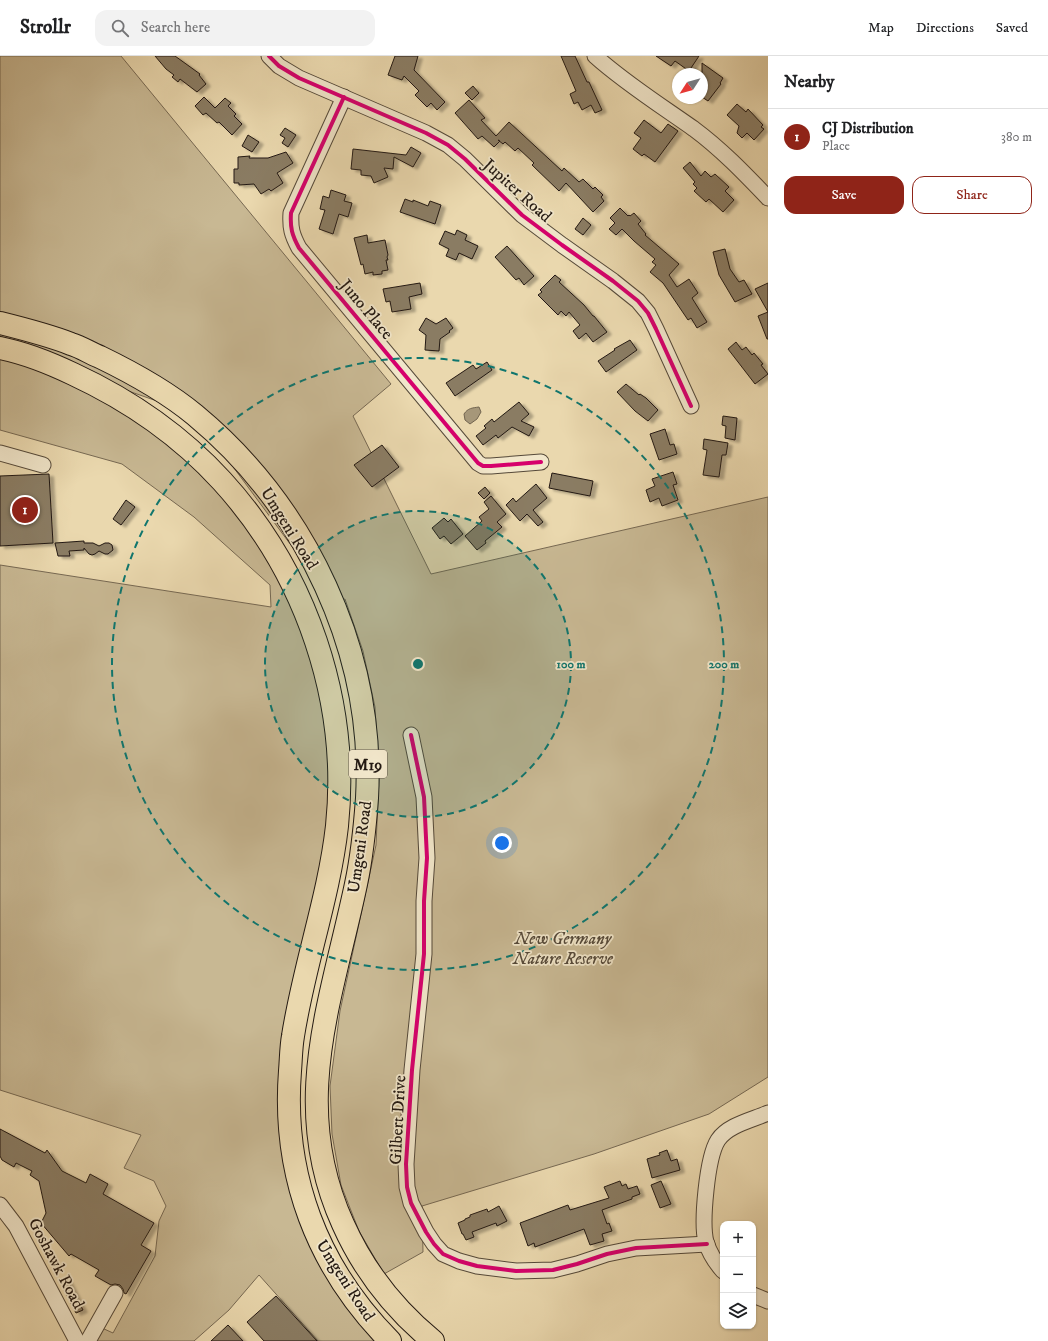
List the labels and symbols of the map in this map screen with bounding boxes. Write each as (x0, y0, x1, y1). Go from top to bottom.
north arrow (672, 68, 708, 104)
street label: Jupiter Road (477, 153, 557, 228)
street label: Juno Place (333, 274, 398, 344)
street label: Umgeni Road (255, 483, 323, 574)
pin: 1 (12, 495, 38, 525)
centre of rings (411, 657, 425, 671)
text: 100 m (557, 657, 585, 672)
text: 200 m (709, 657, 739, 672)
road number: M19 (349, 750, 387, 778)
street label: Umgeni Road (343, 799, 377, 895)
your location (492, 833, 512, 853)
park label: New Germany Nature Reserve (512, 928, 614, 970)
street label: Gilbert Drive (385, 1075, 411, 1165)
street label: Goshawk Road (23, 1214, 89, 1313)
street label: Umgeni Road (311, 1236, 380, 1326)

